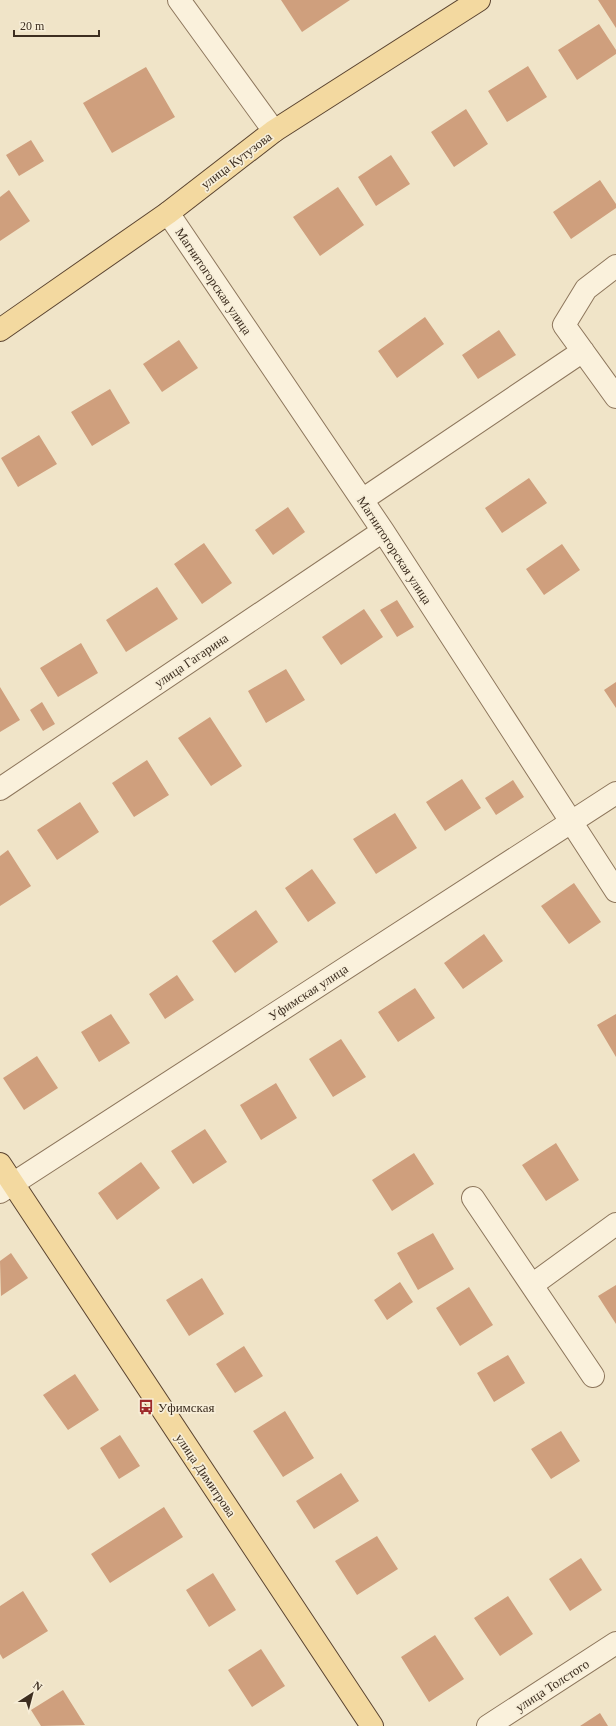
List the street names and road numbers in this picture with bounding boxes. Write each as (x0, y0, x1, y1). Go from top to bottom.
street label: улица Кутузова (198, 129, 275, 192)
street label: Магнитогорская улица (172, 225, 255, 338)
street label: Магнитогорская улица (354, 494, 435, 607)
street label: улица Гагарина (152, 630, 231, 691)
street label: Уфимская улица (266, 961, 351, 1024)
street label: улица Димитрова (172, 1431, 239, 1520)
street label: улица Толстого (513, 1656, 592, 1715)

